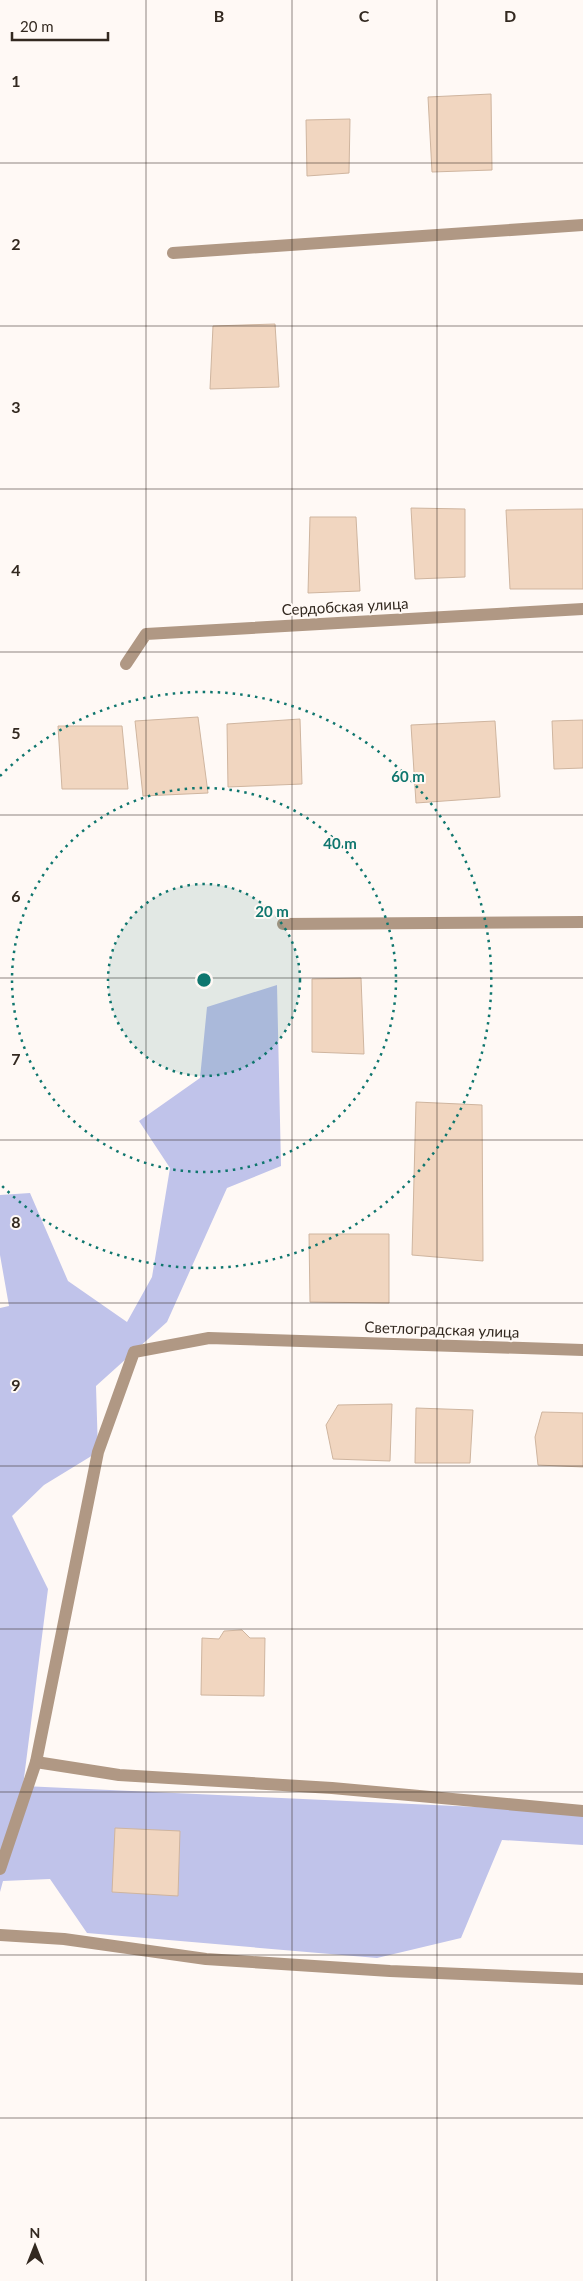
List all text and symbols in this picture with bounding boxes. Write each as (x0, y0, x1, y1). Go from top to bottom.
text: B (214, 6, 224, 25)
text: C (359, 6, 370, 25)
text: D (504, 6, 516, 25)
scale bar (12, 10, 109, 42)
text: 20 m (20, 17, 54, 35)
text: 1 (11, 71, 21, 90)
text: 2 (11, 234, 21, 253)
text: 3 (11, 397, 21, 416)
text: 4 (11, 560, 21, 579)
street label: Сердобская улица (281, 594, 409, 618)
text: 5 (11, 723, 21, 742)
text: 60 m (391, 767, 425, 785)
text: 40 m (323, 834, 357, 852)
text: 6 (11, 886, 21, 905)
text: 20 m (255, 902, 289, 920)
centre of rings (195, 971, 213, 989)
text: 7 (11, 1049, 21, 1068)
text: 8 (11, 1212, 21, 1231)
street label: Светлоградская улица (364, 1317, 520, 1341)
text: 9 (11, 1375, 21, 1394)
north arrow (10, 2221, 60, 2271)
text: N (30, 2224, 40, 2241)

